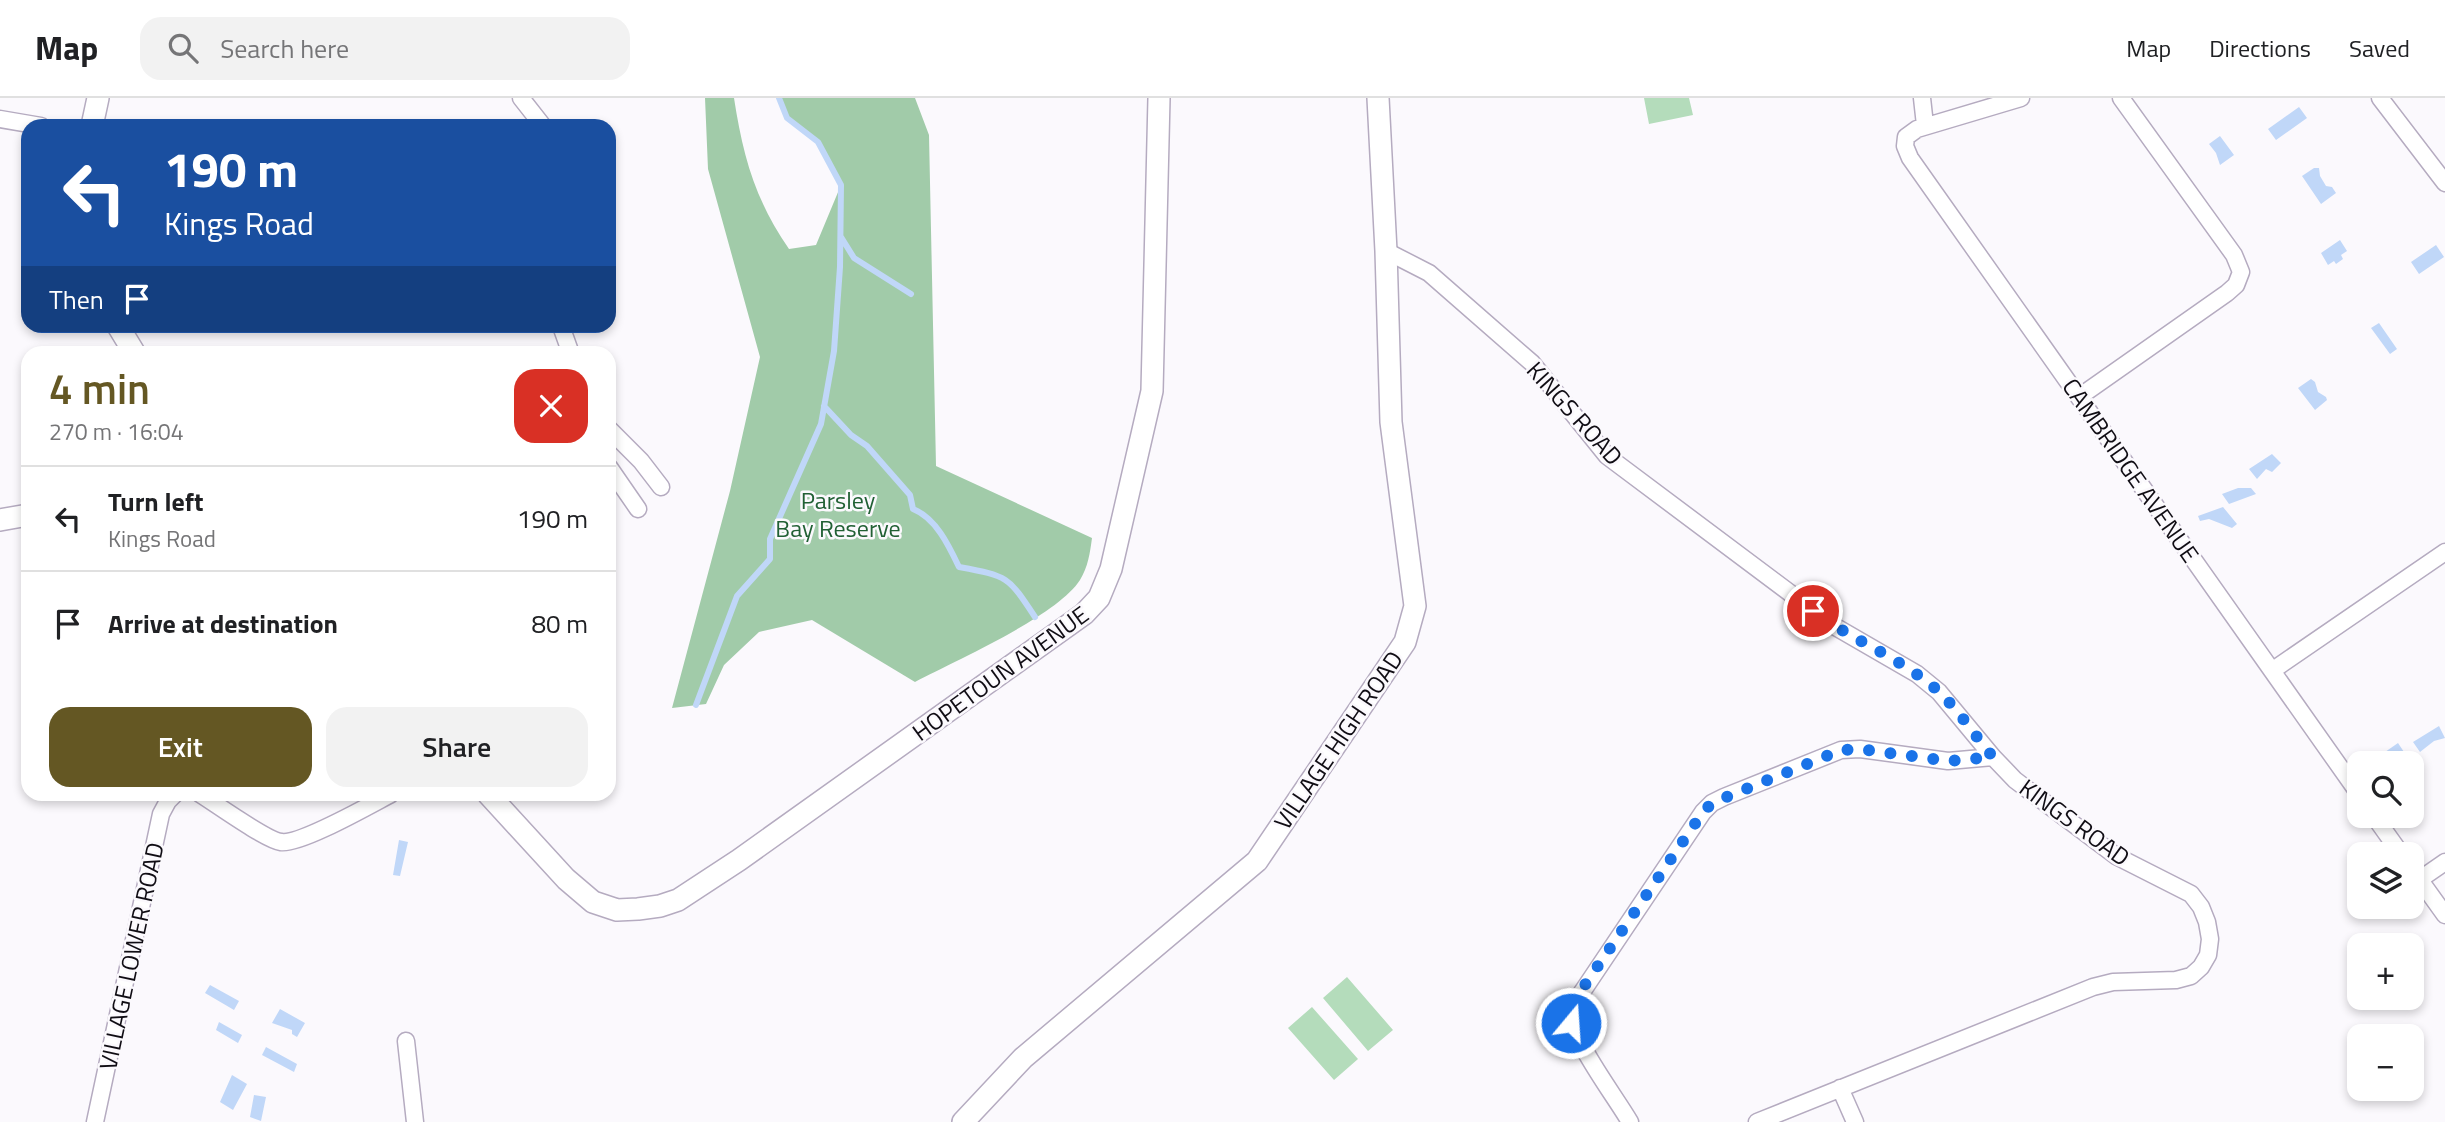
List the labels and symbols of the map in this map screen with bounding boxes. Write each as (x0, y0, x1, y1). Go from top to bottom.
street label: KINGS ROAD (1518, 353, 1632, 473)
street label: CAMBRIDGE AVENUE (2054, 371, 2208, 569)
park label: Parsley Bay Reserve (775, 482, 901, 546)
pin (1783, 581, 1843, 641)
street label: HOPETOUN AVENUE (904, 597, 1096, 749)
street label: VILLAGE HIGH ROAD (1265, 643, 1411, 837)
street label: KINGS ROAD (2012, 770, 2138, 874)
street label: VILLAGE LOWER ROAD (89, 839, 173, 1073)
position arrow (1534, 986, 1608, 1060)

